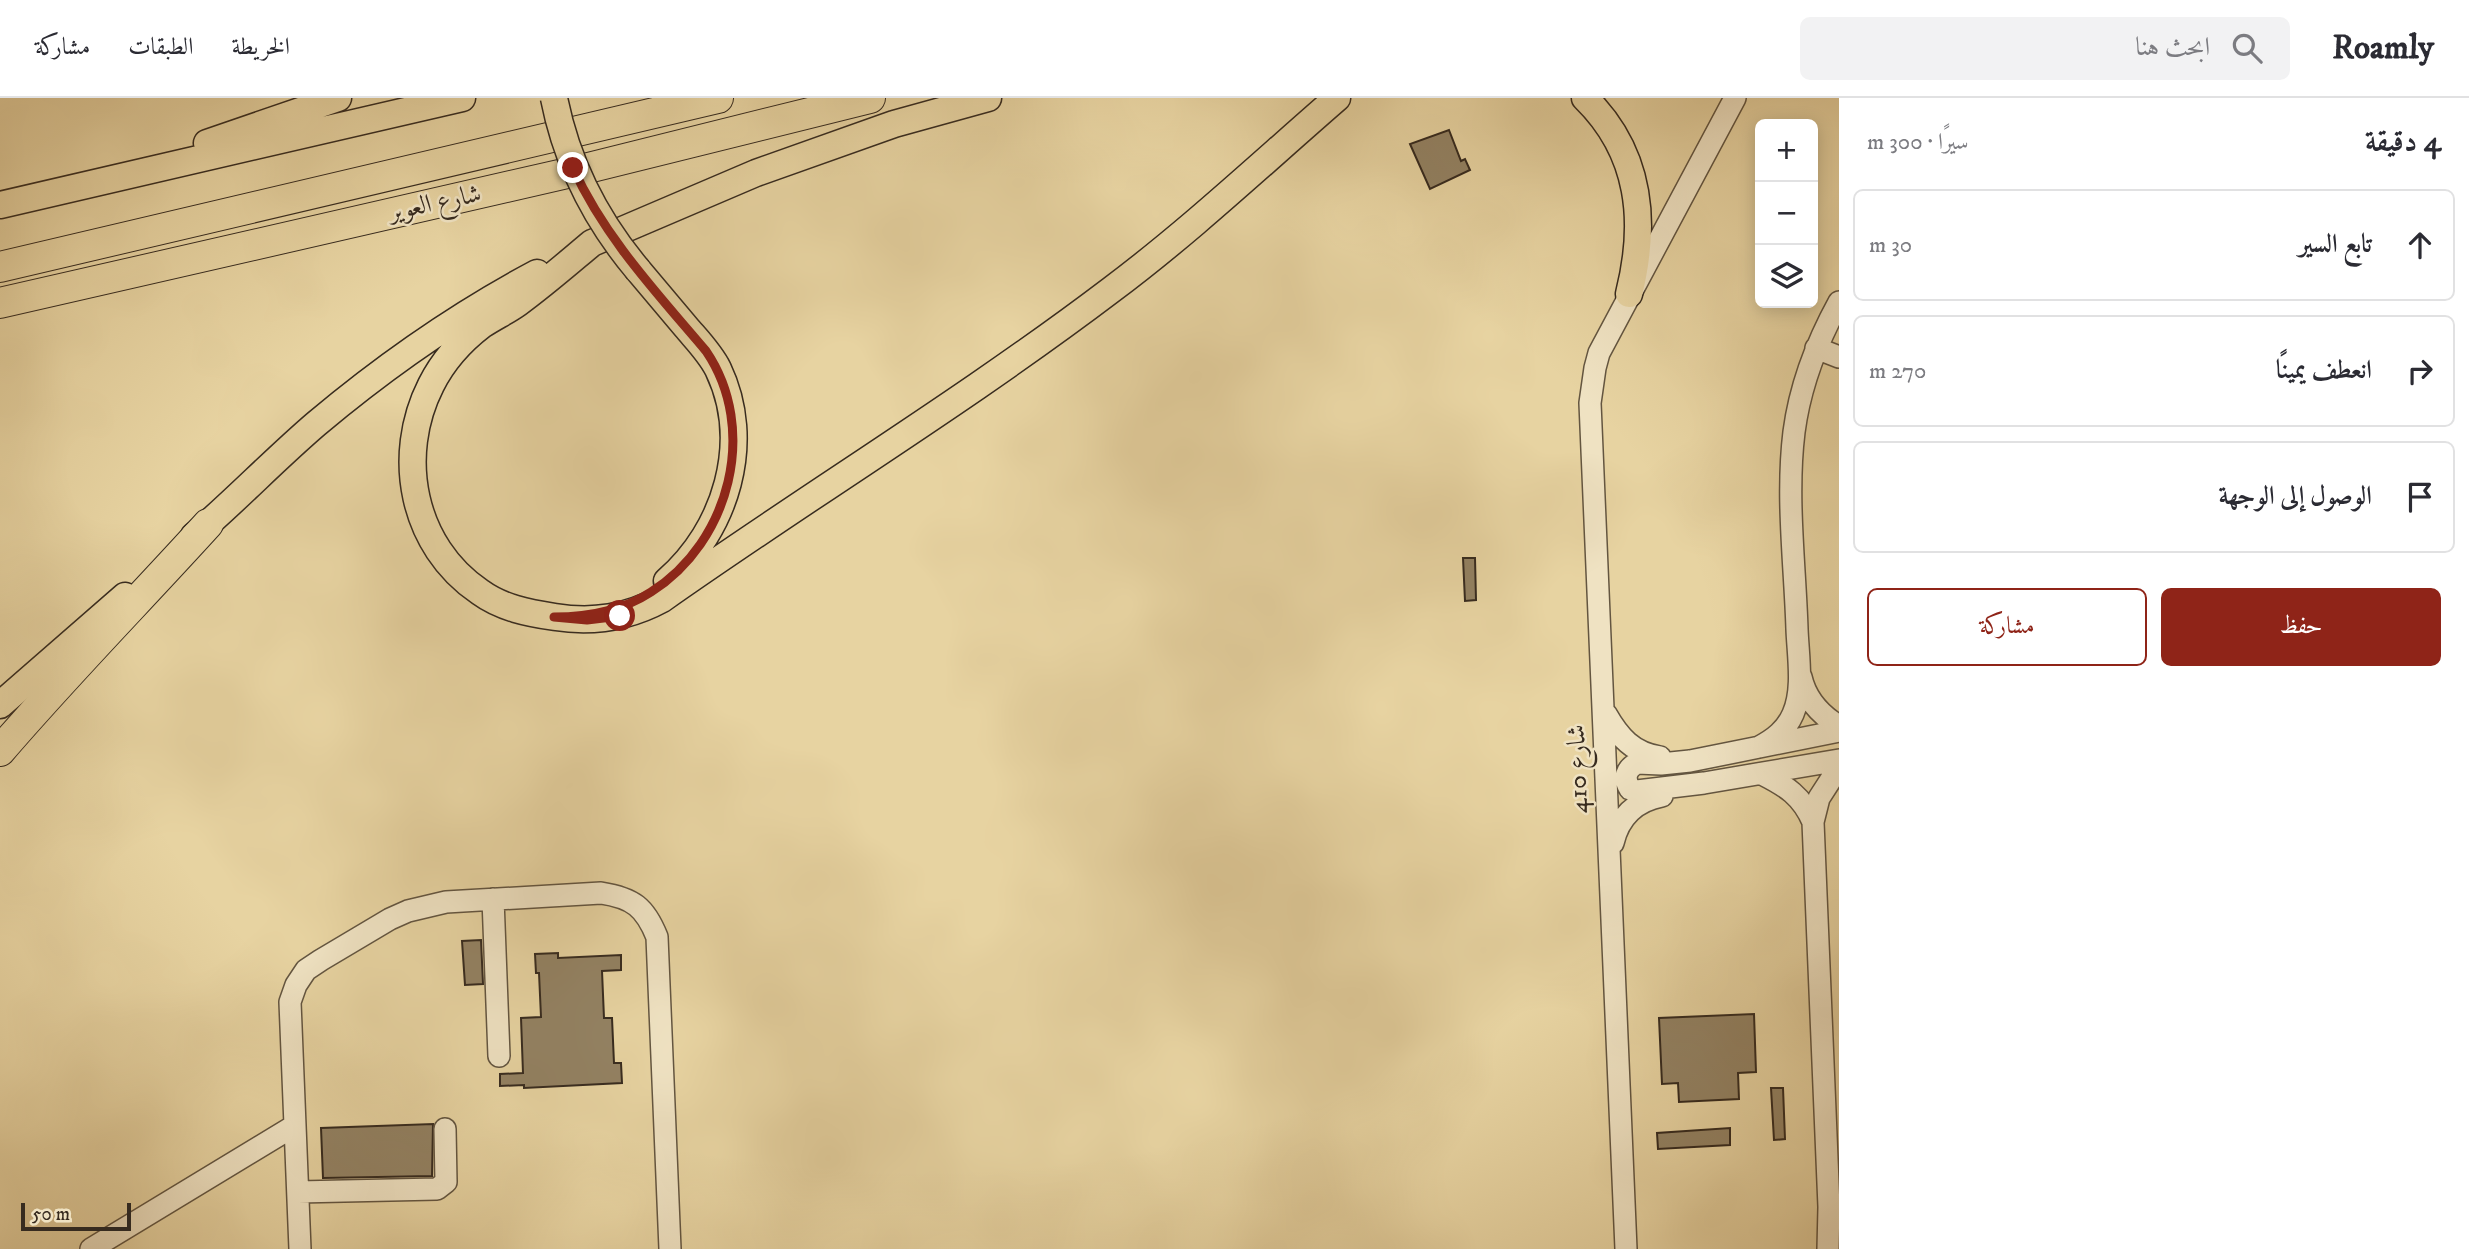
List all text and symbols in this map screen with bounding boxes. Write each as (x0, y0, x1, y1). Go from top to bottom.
search box (1800, 17, 2290, 80)
text: Roamly (2332, 28, 2434, 69)
icon: search (2228, 29, 2266, 67)
text: ابحث هنا (2135, 31, 2210, 64)
text: مشاركة (35, 32, 90, 62)
text: الطبقات (128, 32, 194, 62)
text: الخريطة (232, 32, 290, 62)
map controls (1755, 119, 1818, 308)
button: + (1755, 119, 1818, 182)
text: 4 دقيقة (2365, 124, 2441, 161)
text: سيرًا · 300 m (1867, 128, 1969, 157)
route end (557, 152, 588, 183)
street label: شارع العوير (383, 177, 485, 233)
button: − (1755, 182, 1818, 245)
icon: ahead (2401, 226, 2439, 264)
text: تابع السير (2299, 228, 2372, 261)
text: 30 m (1869, 231, 1912, 260)
button: layers (1755, 245, 1818, 308)
icon: right (2401, 352, 2439, 390)
text: انعطف يمينًا (2276, 354, 2372, 387)
text: 270 m (1869, 357, 1926, 386)
icon: arrive (2401, 478, 2439, 516)
text: الوصول إلى الوجهة (2218, 480, 2372, 513)
button: مشاركة (1867, 588, 2147, 666)
button: حفظ (2161, 588, 2441, 666)
route start (604, 600, 635, 631)
street label: شارع 410 (1560, 724, 1600, 814)
scale bar (21, 1200, 131, 1232)
text: 50 m (32, 1203, 70, 1226)

